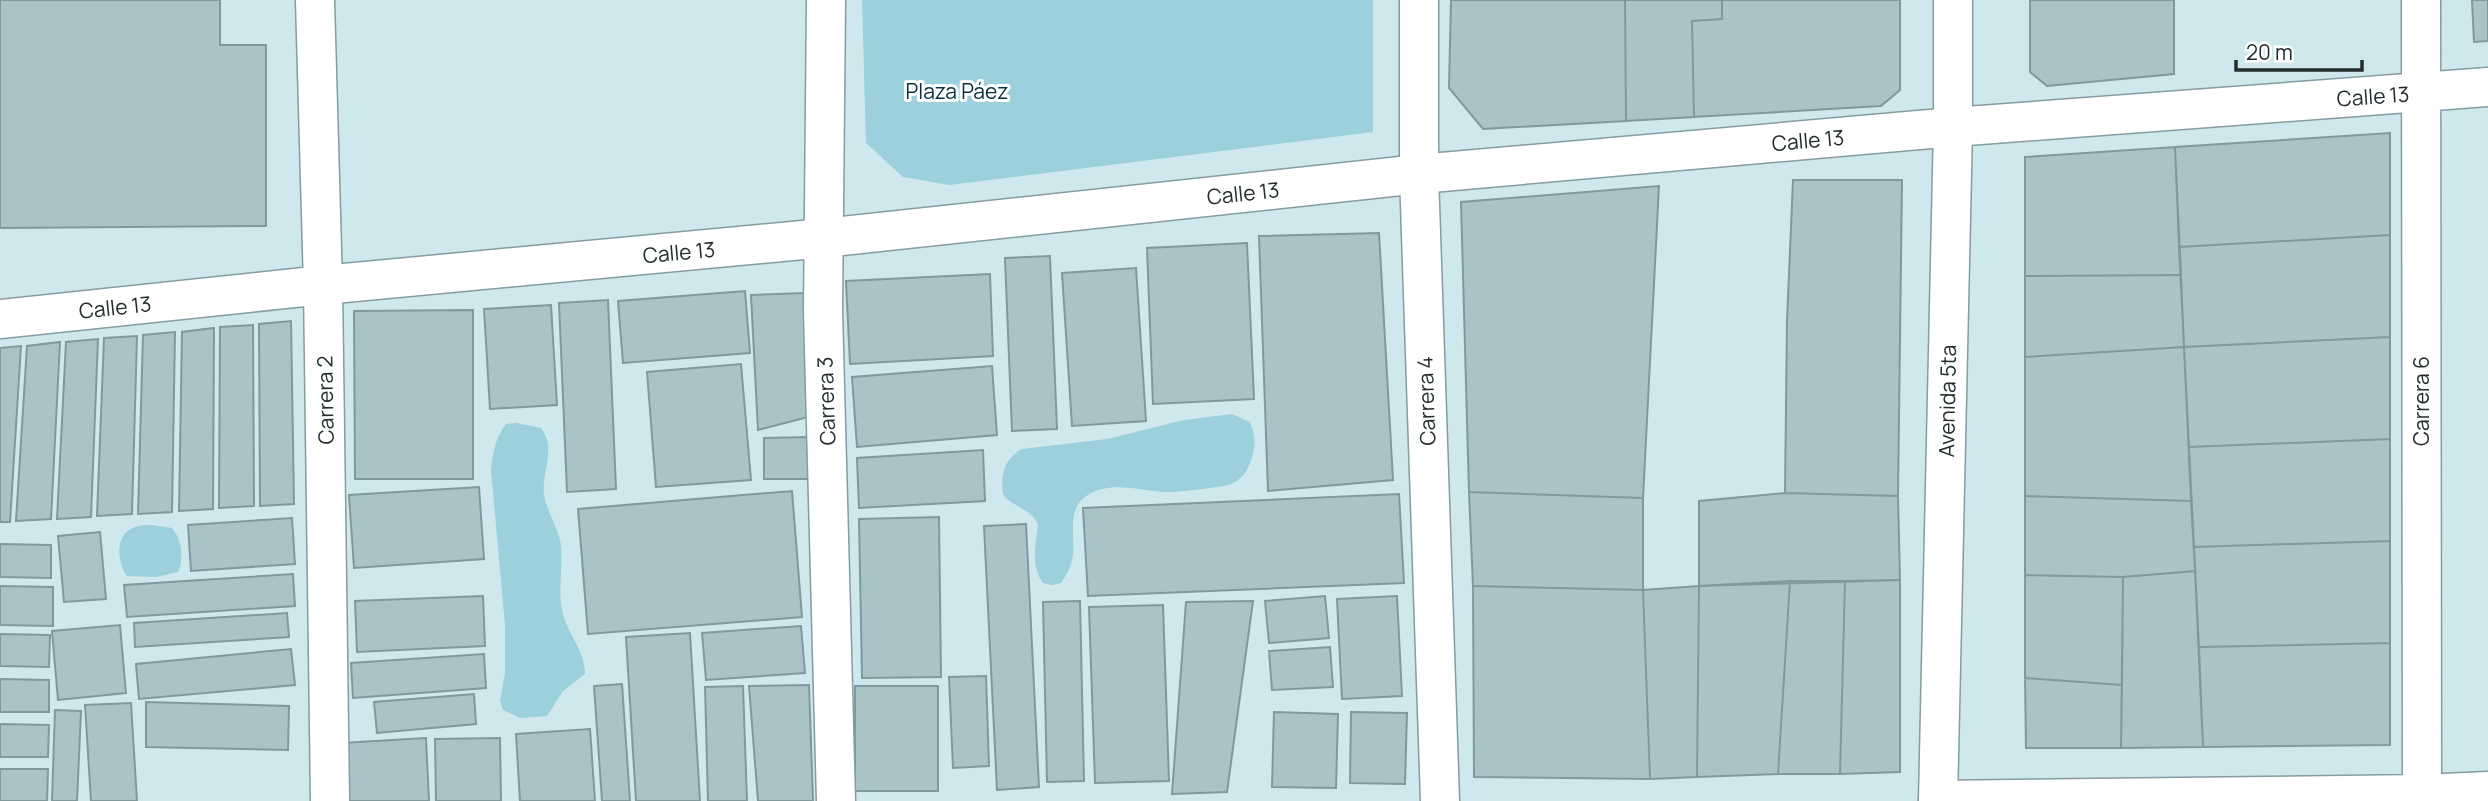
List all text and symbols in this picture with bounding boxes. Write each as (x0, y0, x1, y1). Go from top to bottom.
scale bar (2236, 28, 2362, 72)
text: 20 m (2246, 38, 2293, 66)
park label: Plaza Páez (906, 77, 1008, 105)
street label: Calle 13 (2336, 79, 2410, 113)
street label: Calle 13 (1771, 123, 1845, 157)
street label: Calle 13 (1205, 175, 1281, 211)
street label: Calle 13 (642, 235, 716, 269)
street label: Calle 13 (77, 289, 153, 325)
street label: Avenida 5ta (1932, 344, 1962, 458)
street label: Carrera 2 (310, 355, 340, 445)
street label: Carrera 3 (810, 356, 842, 446)
street label: Carrera 4 (1410, 356, 1442, 446)
street label: Carrera 6 (2407, 356, 2435, 446)

